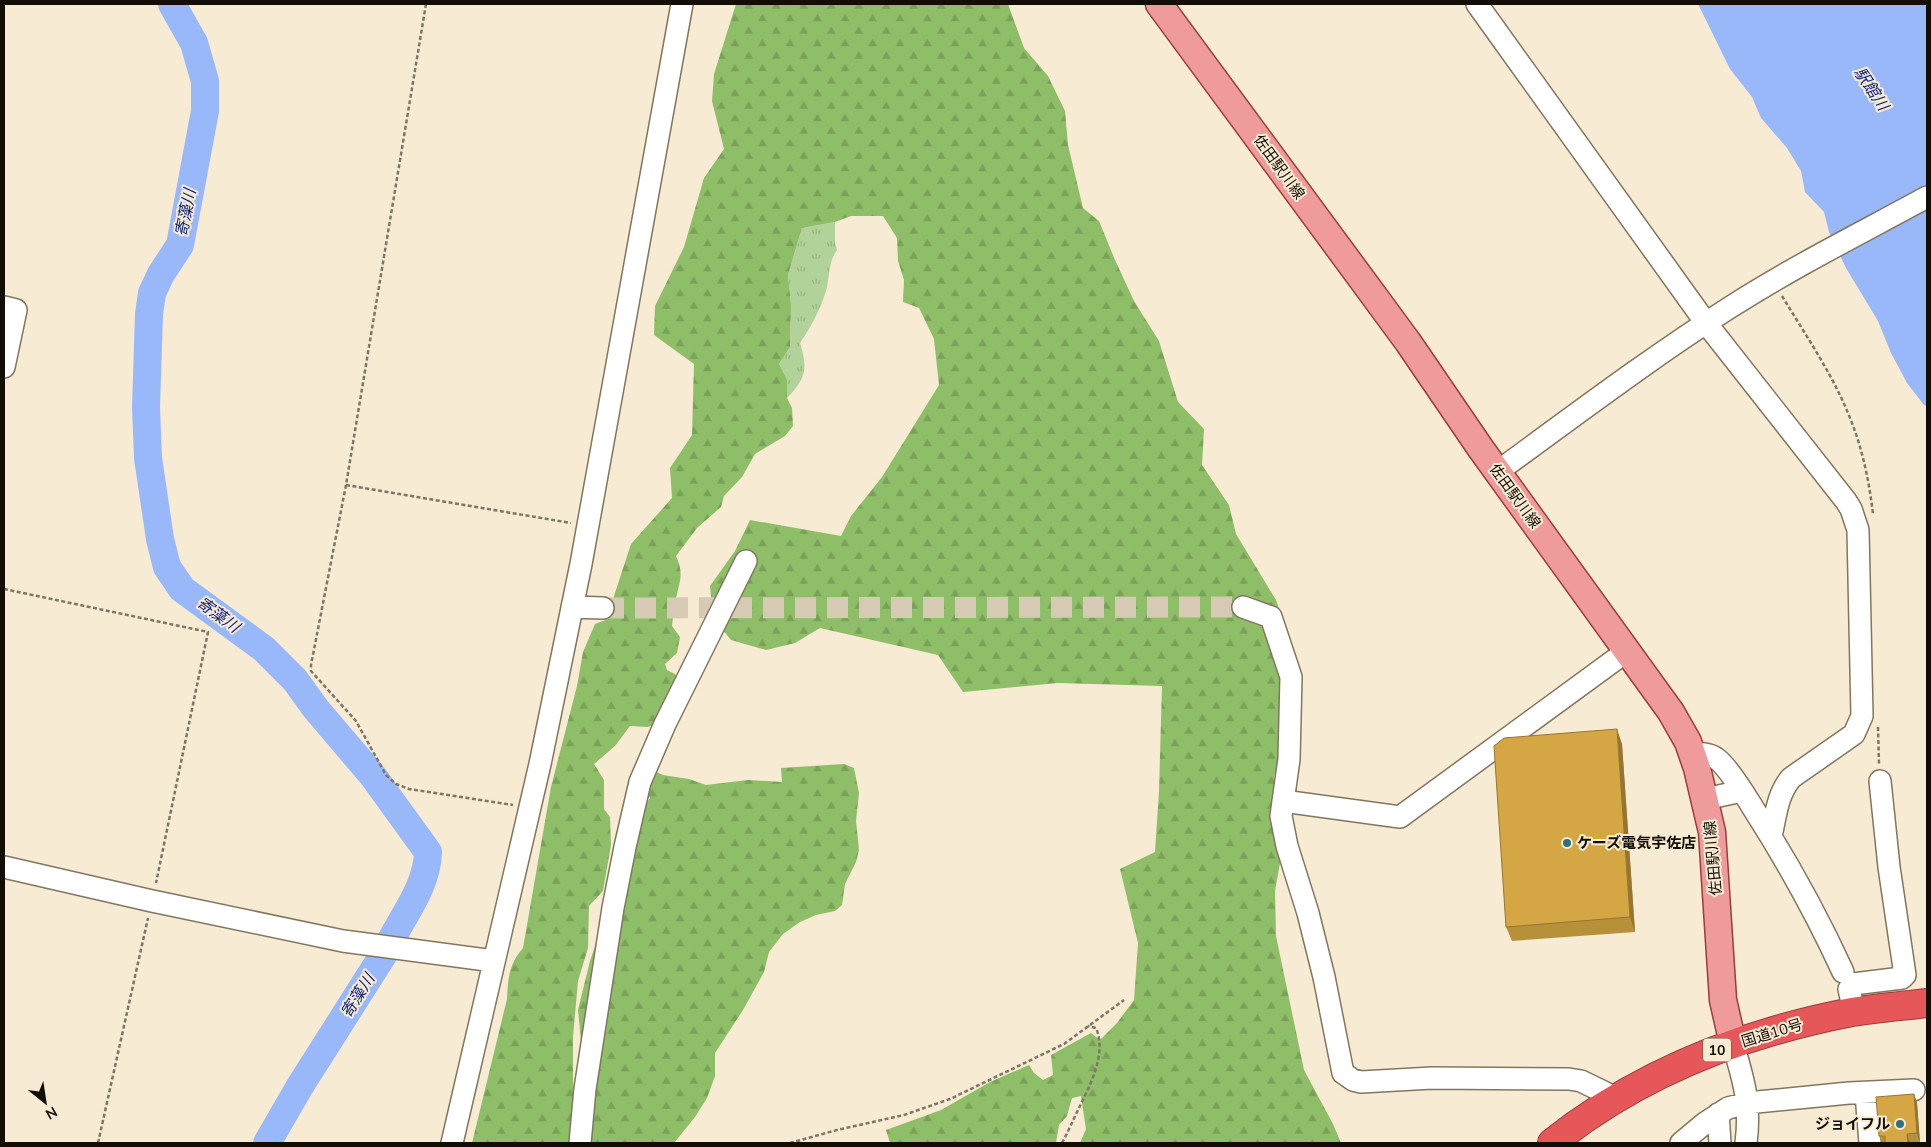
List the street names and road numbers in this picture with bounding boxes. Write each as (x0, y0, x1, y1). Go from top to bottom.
street label: 佐田駅川線 (1249, 131, 1309, 203)
street label: 佐田駅川線 (1485, 460, 1545, 532)
street label: 佐田駅川線 (1700, 820, 1726, 896)
street label: 国道10号 (1739, 1014, 1805, 1052)
road number: 10 (1703, 1038, 1731, 1062)

